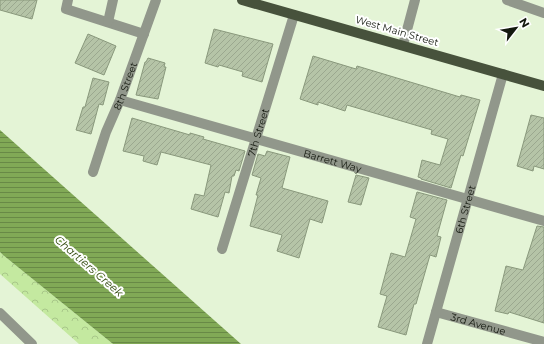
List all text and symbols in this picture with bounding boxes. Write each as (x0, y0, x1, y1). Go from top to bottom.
north arrow (496, 8, 536, 48)
street label: West Main Street (354, 13, 440, 49)
text: N (516, 15, 533, 30)
street label: 8th Street (110, 60, 140, 112)
street label: 7th Street (244, 107, 271, 158)
street label: Barrett Way (302, 146, 364, 175)
street label: 6th Street (452, 184, 478, 235)
water label: Chartiers Creek (52, 232, 126, 300)
street label: 3rd Avenue (449, 310, 507, 338)

